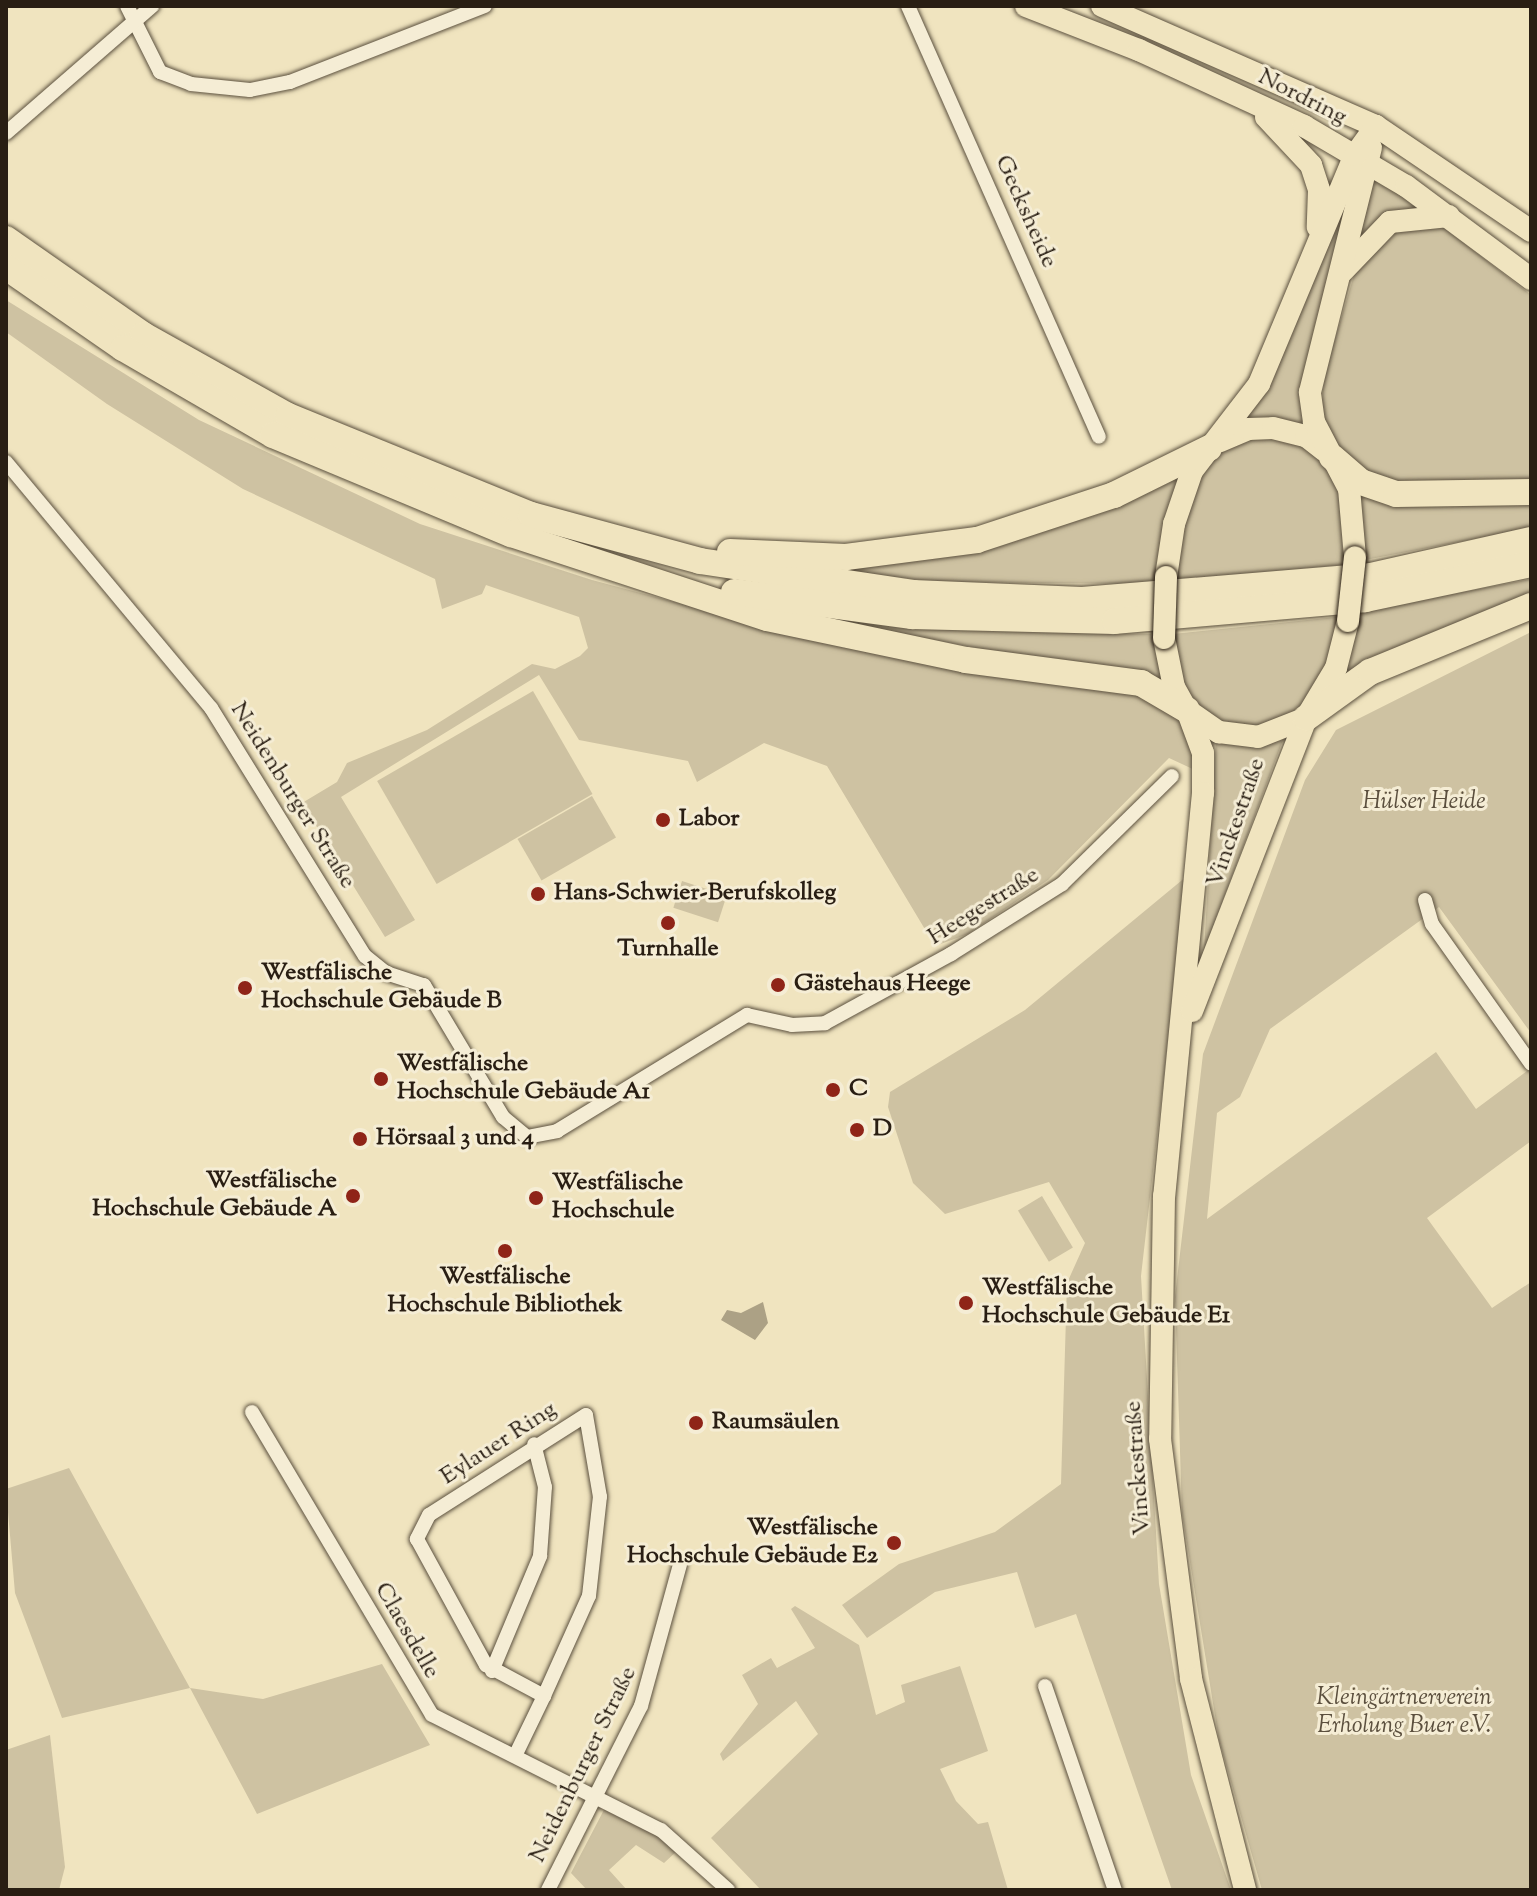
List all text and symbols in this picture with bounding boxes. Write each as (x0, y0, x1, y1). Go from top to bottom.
street label: Nordring (1253, 63, 1351, 133)
street label: Gecksheide (987, 151, 1063, 273)
street label: Neidenburger Straße (223, 697, 361, 895)
street label: Vinckestraße (1201, 755, 1273, 891)
park label: Hülser Heide (1362, 789, 1486, 817)
place label: Labor (679, 806, 740, 834)
marker: Labor (654, 811, 672, 829)
street label: Heegestraße (923, 861, 1045, 953)
place label: Hans-Schwier-Berufskolleg (554, 880, 836, 908)
marker: Hans-Schwier-Berufskolleg (529, 885, 547, 903)
marker: Turnhalle (659, 914, 677, 932)
place label: Turnhalle (617, 936, 719, 964)
place label: Westfälische Hochschule Gebäude B (261, 960, 502, 1016)
place label: Gästehaus Heege (794, 971, 971, 999)
marker: Gästehaus Heege (769, 976, 787, 994)
marker: Westfälische Hochschule Gebäude B (236, 979, 254, 997)
place label: Westfälische Hochschule Gebäude A1 (397, 1051, 650, 1107)
marker: Westfälische Hochschule Gebäude A1 (372, 1070, 390, 1088)
place label: C (849, 1076, 868, 1104)
marker: C (824, 1081, 842, 1099)
place label: D (873, 1116, 892, 1144)
marker: D (848, 1121, 866, 1139)
place label: Hörsaal 3 und 4 (376, 1125, 534, 1153)
marker: Hörsaal 3 und 4 (351, 1130, 369, 1148)
place label: Westfälische Hochschule Gebäude A (92, 1168, 337, 1224)
place label: Westfälische Hochschule (552, 1170, 683, 1226)
marker: Westfälische Hochschule Gebäude A (344, 1187, 362, 1205)
marker: Westfälische Hochschule (527, 1189, 545, 1207)
marker: Westfälische Hochschule Bibliothek (496, 1242, 514, 1260)
place label: Westfälische Hochschule Bibliothek (388, 1264, 622, 1320)
place label: Westfälische Hochschule Gebäude E1 (982, 1275, 1230, 1331)
marker: Westfälische Hochschule Gebäude E1 (957, 1294, 975, 1312)
street label: Eylauer Ring (436, 1396, 562, 1492)
street label: Vinckestraße (1120, 1400, 1158, 1536)
place label: Raumsäulen (712, 1409, 839, 1437)
marker: Raumsäulen (687, 1414, 705, 1432)
place label: Westfälische Hochschule Gebäude E2 (627, 1515, 878, 1571)
marker: Westfälische Hochschule Gebäude E2 (885, 1534, 903, 1552)
street label: Claesdelle (367, 1578, 445, 1684)
street label: Neidenburger Straße (524, 1662, 644, 1868)
park label: Kleingärtnerverein Erholung Buer e.V. (1316, 1685, 1492, 1741)

